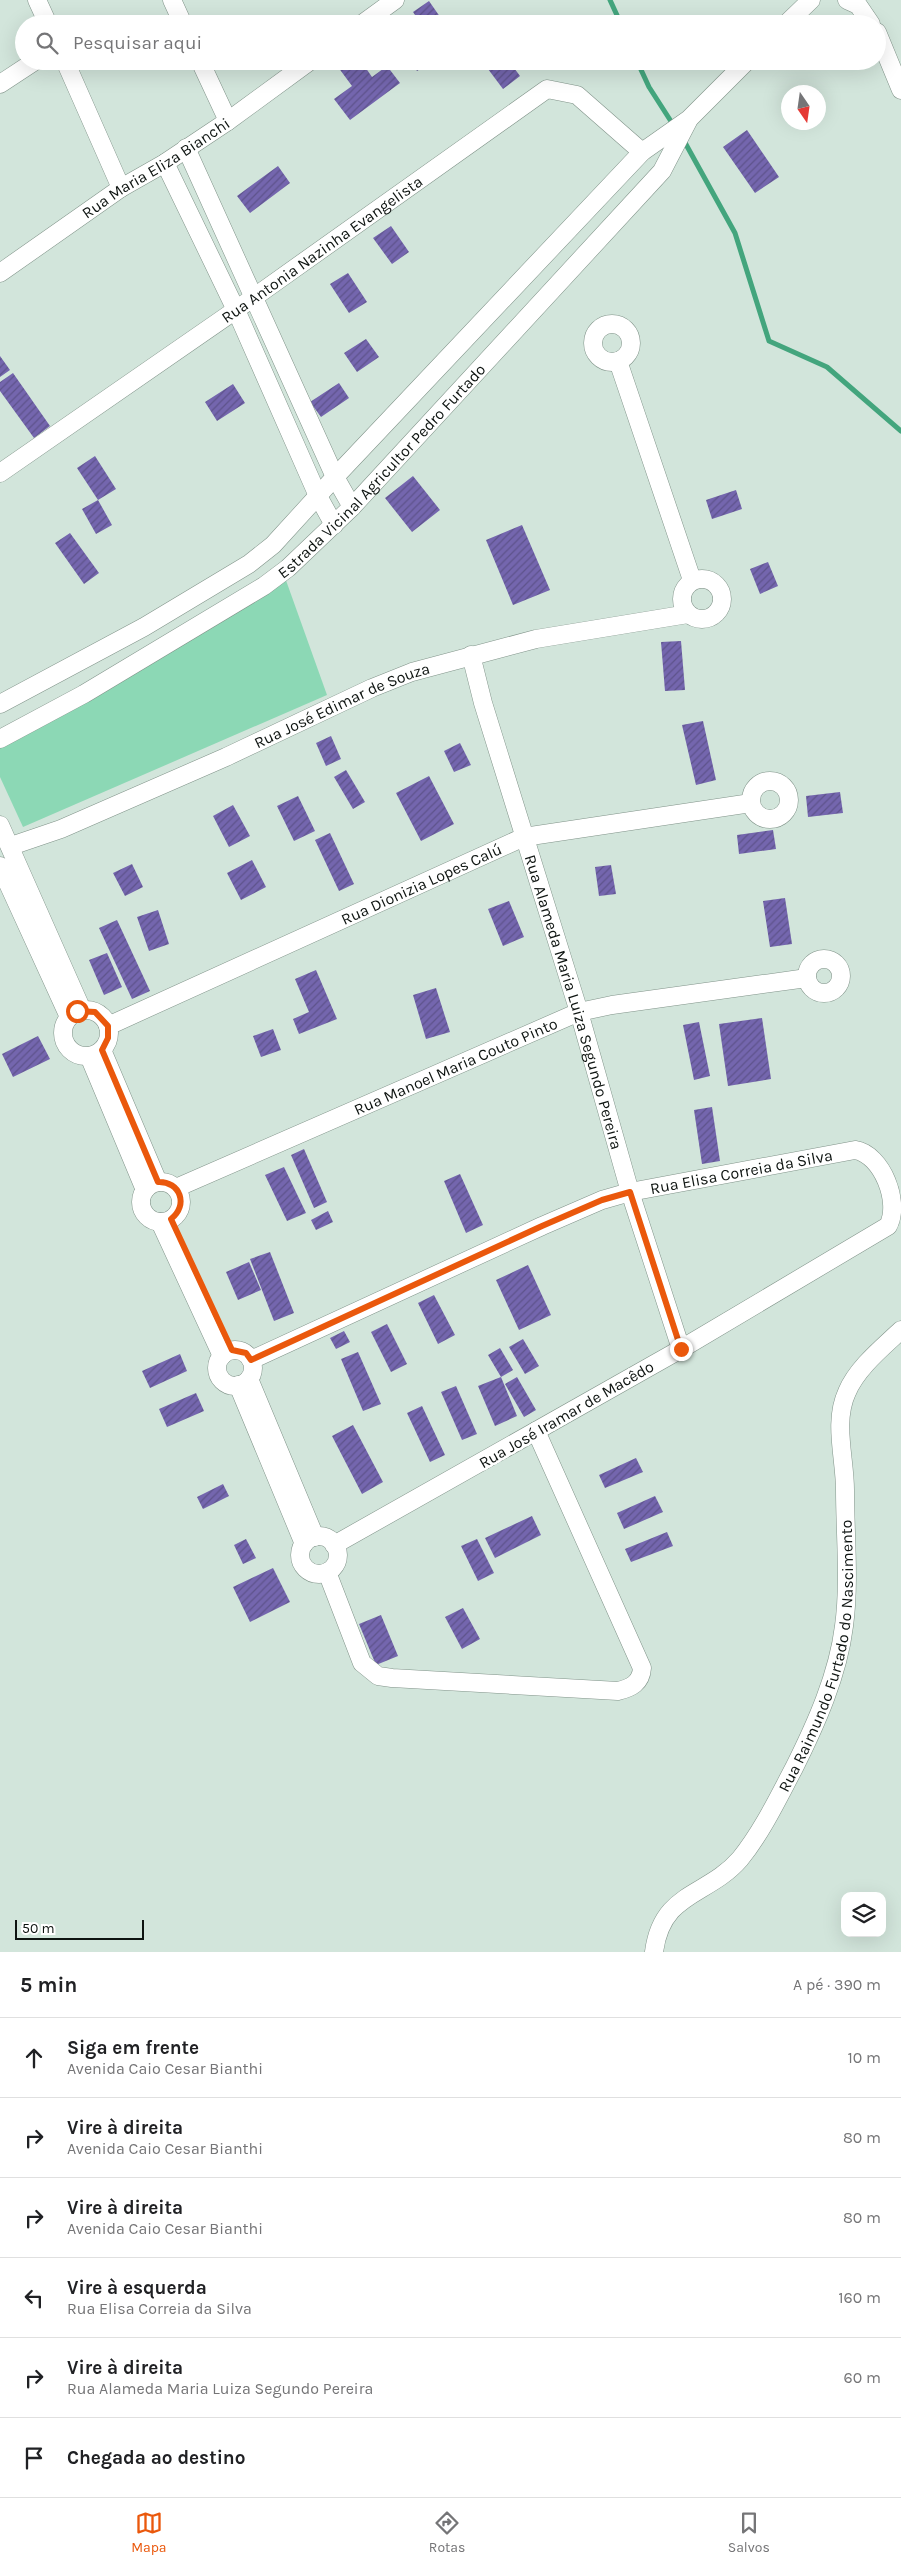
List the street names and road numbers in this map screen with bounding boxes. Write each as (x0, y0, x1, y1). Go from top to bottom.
street label: Rua Maria Eliza Bianchi (78, 114, 233, 223)
street label: Rua Antonia Nazinha Evangelista (218, 172, 426, 327)
street label: Estrada Vicinal Agricultor Pedro Furtado (274, 360, 489, 582)
street label: Rua José Edimar de Souza (251, 659, 432, 752)
street label: Rua Dionizia Lopes Calú (338, 839, 505, 929)
street label: Rua Alameda Maria Luiza Segundo Pereira (521, 852, 626, 1152)
street label: Rua Manoel Maria Couto Pinto (351, 1014, 560, 1119)
street label: Rua Elisa Correia da Silva (649, 1145, 834, 1198)
street label: Rua José Iramar de Macêdo (475, 1357, 657, 1472)
street label: Rua Raimundo Furtado do Nascimento (774, 1519, 857, 1795)

